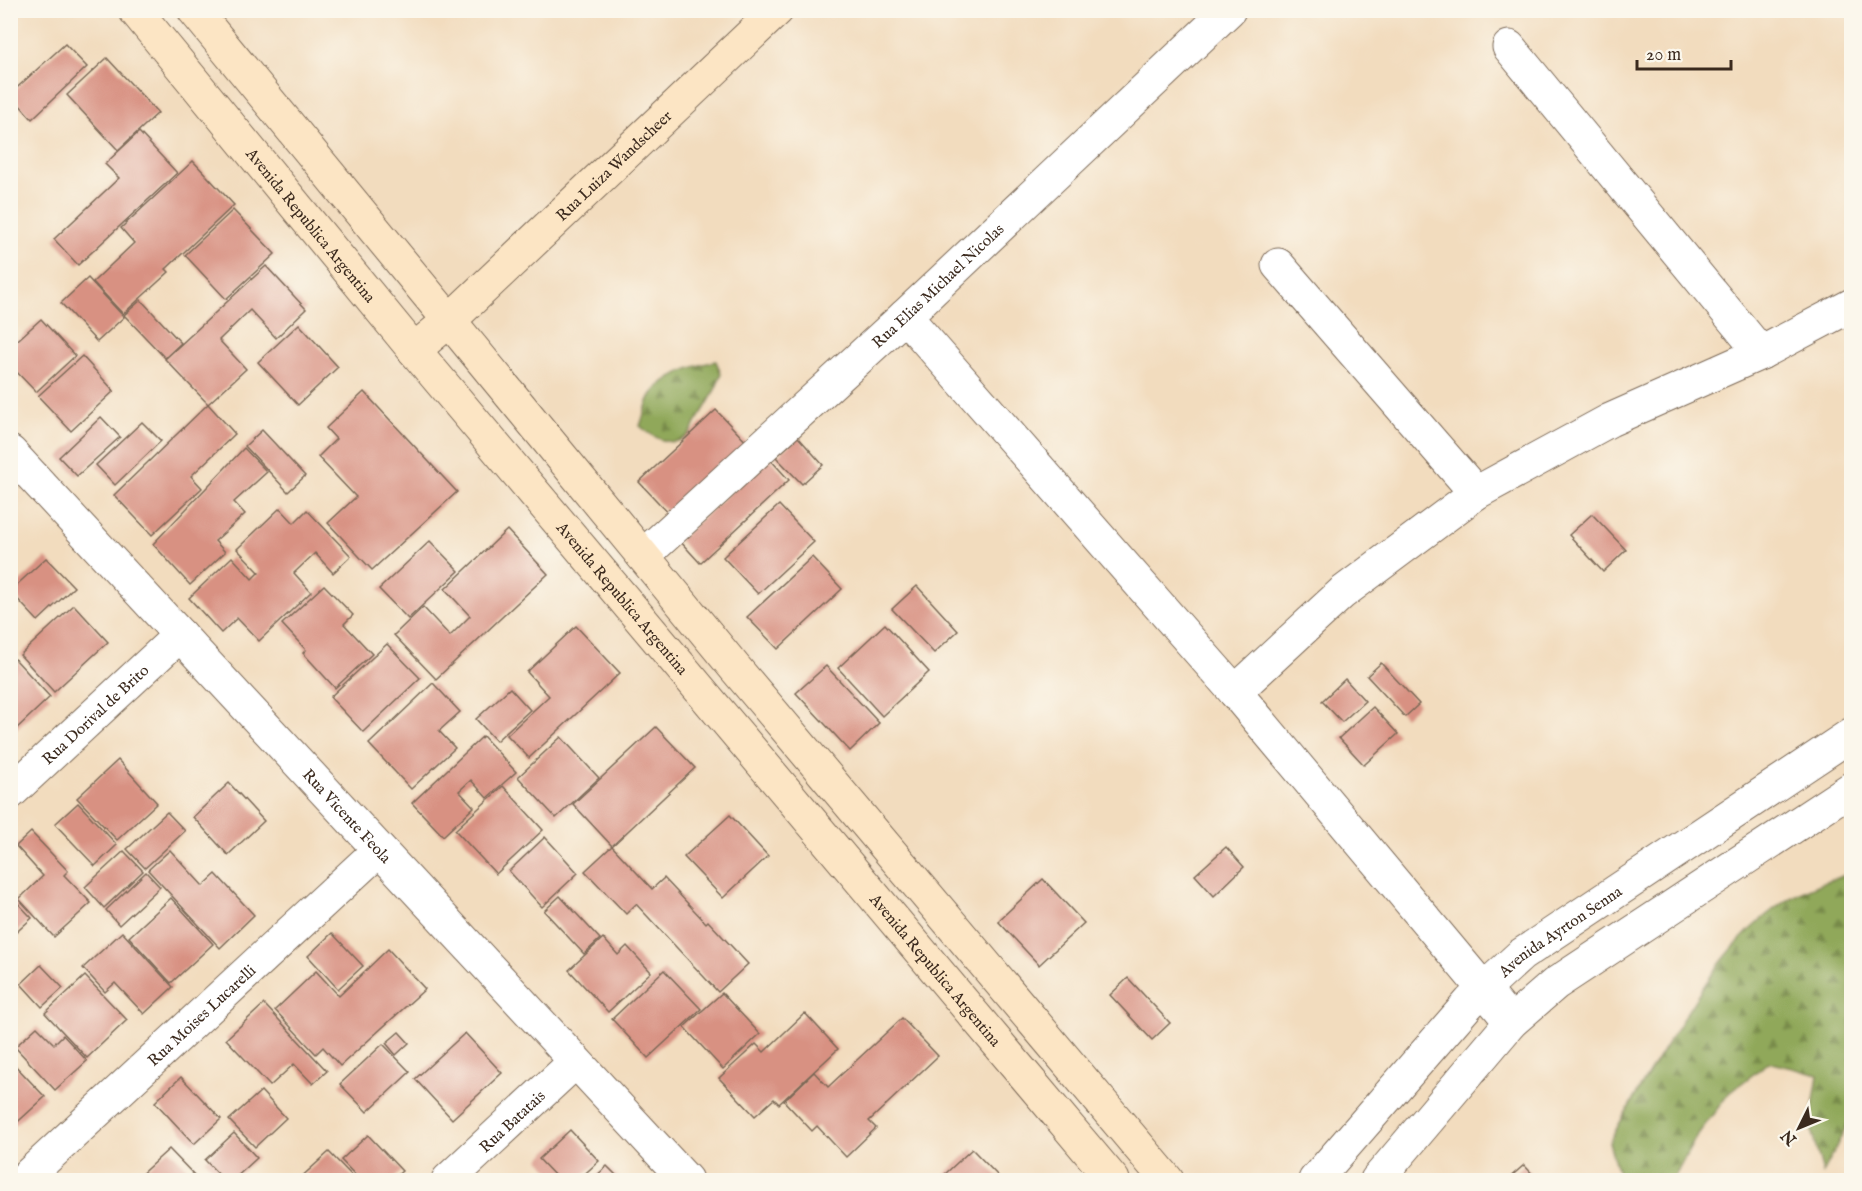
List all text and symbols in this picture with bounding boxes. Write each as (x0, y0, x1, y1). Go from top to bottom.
scale bar (1637, 33, 1732, 71)
text: 20 m (1646, 44, 1681, 67)
street label: Rua Luiza Wandscheer (553, 107, 677, 226)
street label: Avenida Republica Argentina (240, 144, 379, 307)
street label: Rua Elias Michael Nicolas (868, 220, 1009, 353)
street label: Avenida Republica Argentina (551, 518, 691, 680)
street label: Rua Dorival de Brito (39, 661, 154, 770)
street label: Rua Vicente Feola (297, 765, 395, 868)
street label: Avenida Ayrton Senna (1495, 882, 1627, 983)
street label: Avenida Republica Argentina (864, 890, 1004, 1052)
street label: Rua Moises Lucarelli (144, 961, 261, 1071)
street label: Rua Batatais (476, 1086, 551, 1158)
north arrow (1769, 1098, 1829, 1158)
text: N (1777, 1125, 1802, 1149)

